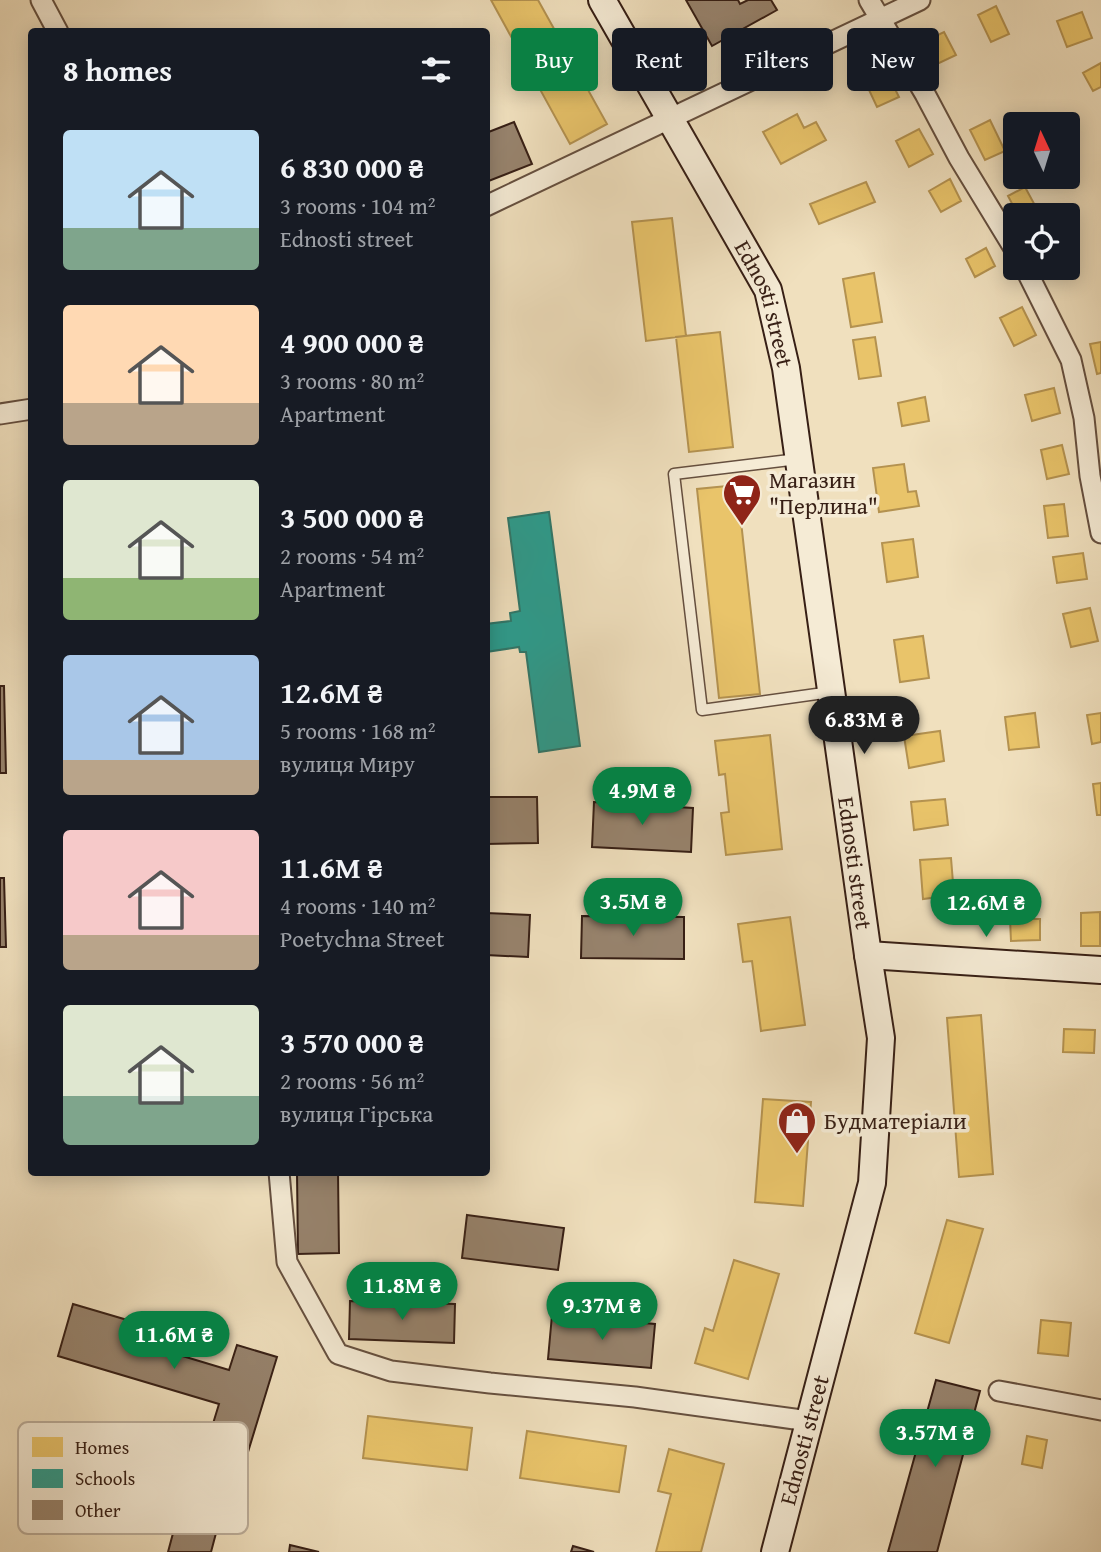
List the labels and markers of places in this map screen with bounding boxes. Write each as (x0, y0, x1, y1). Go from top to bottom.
place label: Магазин "Перлина" (769, 463, 878, 522)
supermarket icon: Магазин "Перлина" (721, 472, 763, 527)
pin: 6.83M ₴ (799, 696, 929, 756)
pin: 4.9M ₴ (585, 768, 699, 827)
pin: 3.5M ₴ (576, 878, 690, 938)
pin: 12.6M ₴ (921, 880, 1051, 939)
shop icon: Будматеріали (776, 1100, 818, 1155)
place label: Будматеріали (824, 1104, 967, 1137)
pin: 11.8M ₴ (337, 1262, 467, 1322)
pin: 9.37M ₴ (537, 1282, 667, 1342)
pin: 11.6M ₴ (109, 1312, 239, 1371)
pin: 3.57M ₴ (870, 1410, 1000, 1469)

